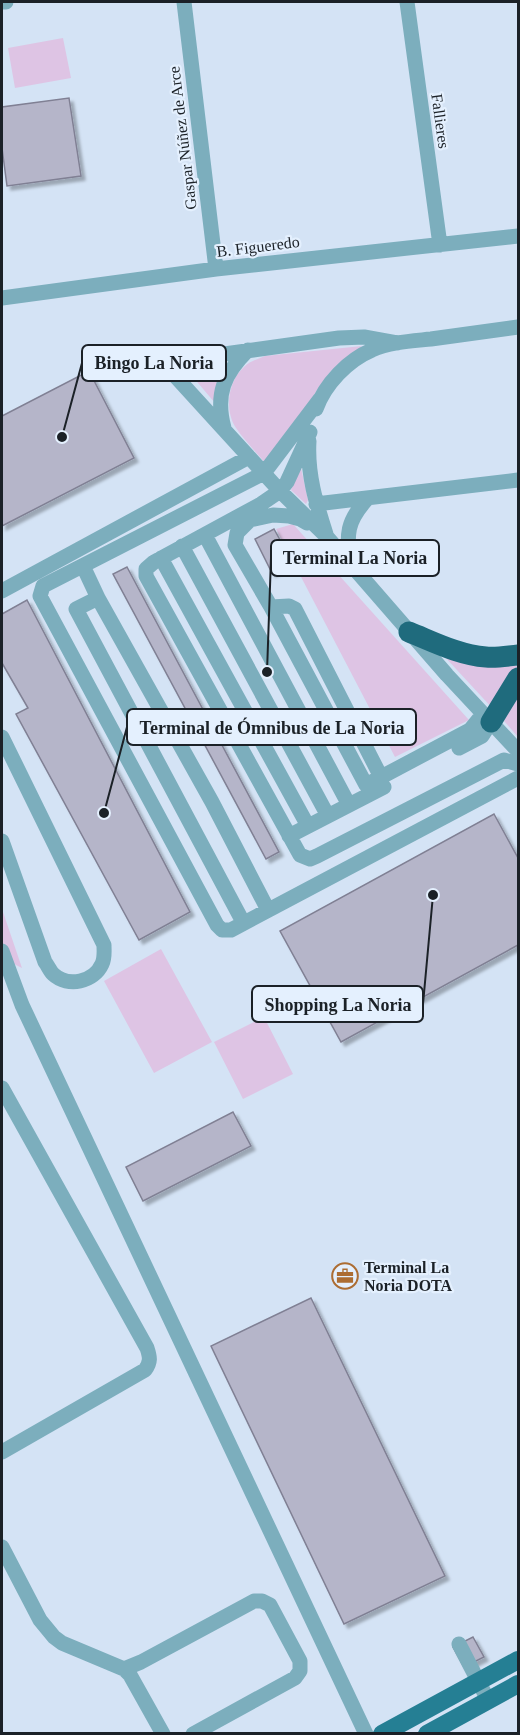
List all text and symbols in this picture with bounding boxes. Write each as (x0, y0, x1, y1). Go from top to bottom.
street label: Gaspar Núñez de Arce (165, 65, 201, 211)
street label: Fallieres (428, 93, 453, 150)
street label: B. Figueredo (216, 233, 301, 261)
callout: Bingo La Noria (82, 345, 226, 381)
text: Bingo La Noria (94, 353, 214, 373)
callout: Terminal La Noria (271, 540, 439, 576)
text: Terminal La Noria (283, 548, 427, 568)
callout: Terminal de Ómnibus de La Noria (127, 709, 416, 745)
text: Terminal de Ómnibus de La Noria (140, 717, 404, 738)
callout: Shopping La Noria (252, 986, 423, 1022)
text: Shopping La Noria (264, 995, 412, 1015)
place label: Terminal La Noria DOTA (364, 1259, 453, 1294)
office icon: Terminal La Noria DOTA (330, 1261, 360, 1291)

